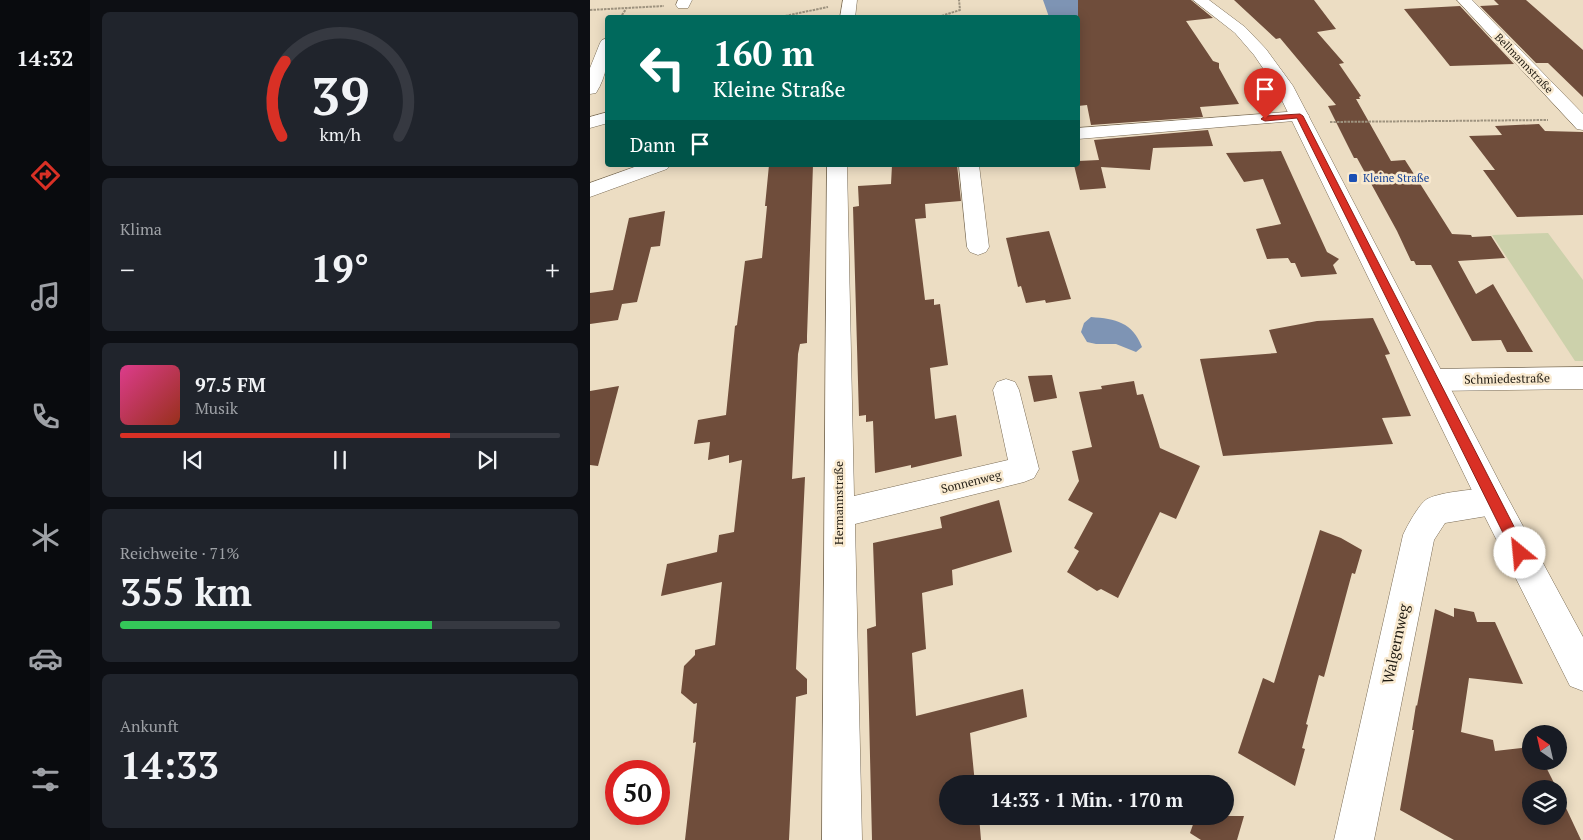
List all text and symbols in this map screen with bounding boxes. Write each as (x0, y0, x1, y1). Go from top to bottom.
text: 160 m (713, 30, 814, 76)
street label: Bellmannstraße (1492, 30, 1557, 96)
icon: left (630, 35, 695, 100)
text: 14:32 (16, 43, 74, 72)
text: 39 (311, 61, 369, 130)
pin (1244, 68, 1286, 119)
text: Kleine Straße (713, 74, 846, 103)
icon: arrive (1251, 75, 1279, 103)
text: km/h (319, 122, 361, 146)
icon: arrive (686, 130, 714, 158)
text: Dann (630, 132, 676, 157)
icon: directions (28, 158, 63, 193)
place label: Kleine Straße (1363, 171, 1430, 185)
marker: Kleine Straße (1347, 172, 1359, 184)
text: Klima (120, 218, 162, 240)
text: 19° (311, 243, 369, 293)
text: − (120, 251, 135, 288)
text: + (545, 251, 560, 288)
icon: music (28, 279, 63, 314)
street label: Schmiedestraße (1464, 370, 1550, 387)
text: 97.5 FM (195, 372, 266, 397)
text: Musik (195, 397, 238, 419)
icon: phone (28, 399, 63, 434)
icon: previous (179, 446, 207, 474)
icon: pause (326, 446, 354, 474)
icon: next (473, 446, 501, 474)
street label: Hermannstraße (831, 461, 846, 545)
street label: Sonnenweg (939, 467, 1003, 496)
icon: climate (28, 520, 63, 555)
position arrow (1493, 526, 1545, 578)
text: Reichweite · 71% (120, 542, 240, 564)
text: 355 km (120, 567, 252, 617)
street label: Walgernweg (1377, 601, 1413, 686)
icon: car (28, 641, 63, 676)
text: Ankunft (120, 715, 179, 737)
north arrow (1522, 725, 1568, 770)
map controls (1522, 725, 1567, 825)
text: 14:33 (120, 740, 219, 790)
speed limit sign: 50 (605, 760, 670, 825)
icon: filters (28, 762, 63, 797)
button: layers (1522, 780, 1567, 825)
text: 14:33 · 1 Min. · 170 m (990, 787, 1183, 812)

